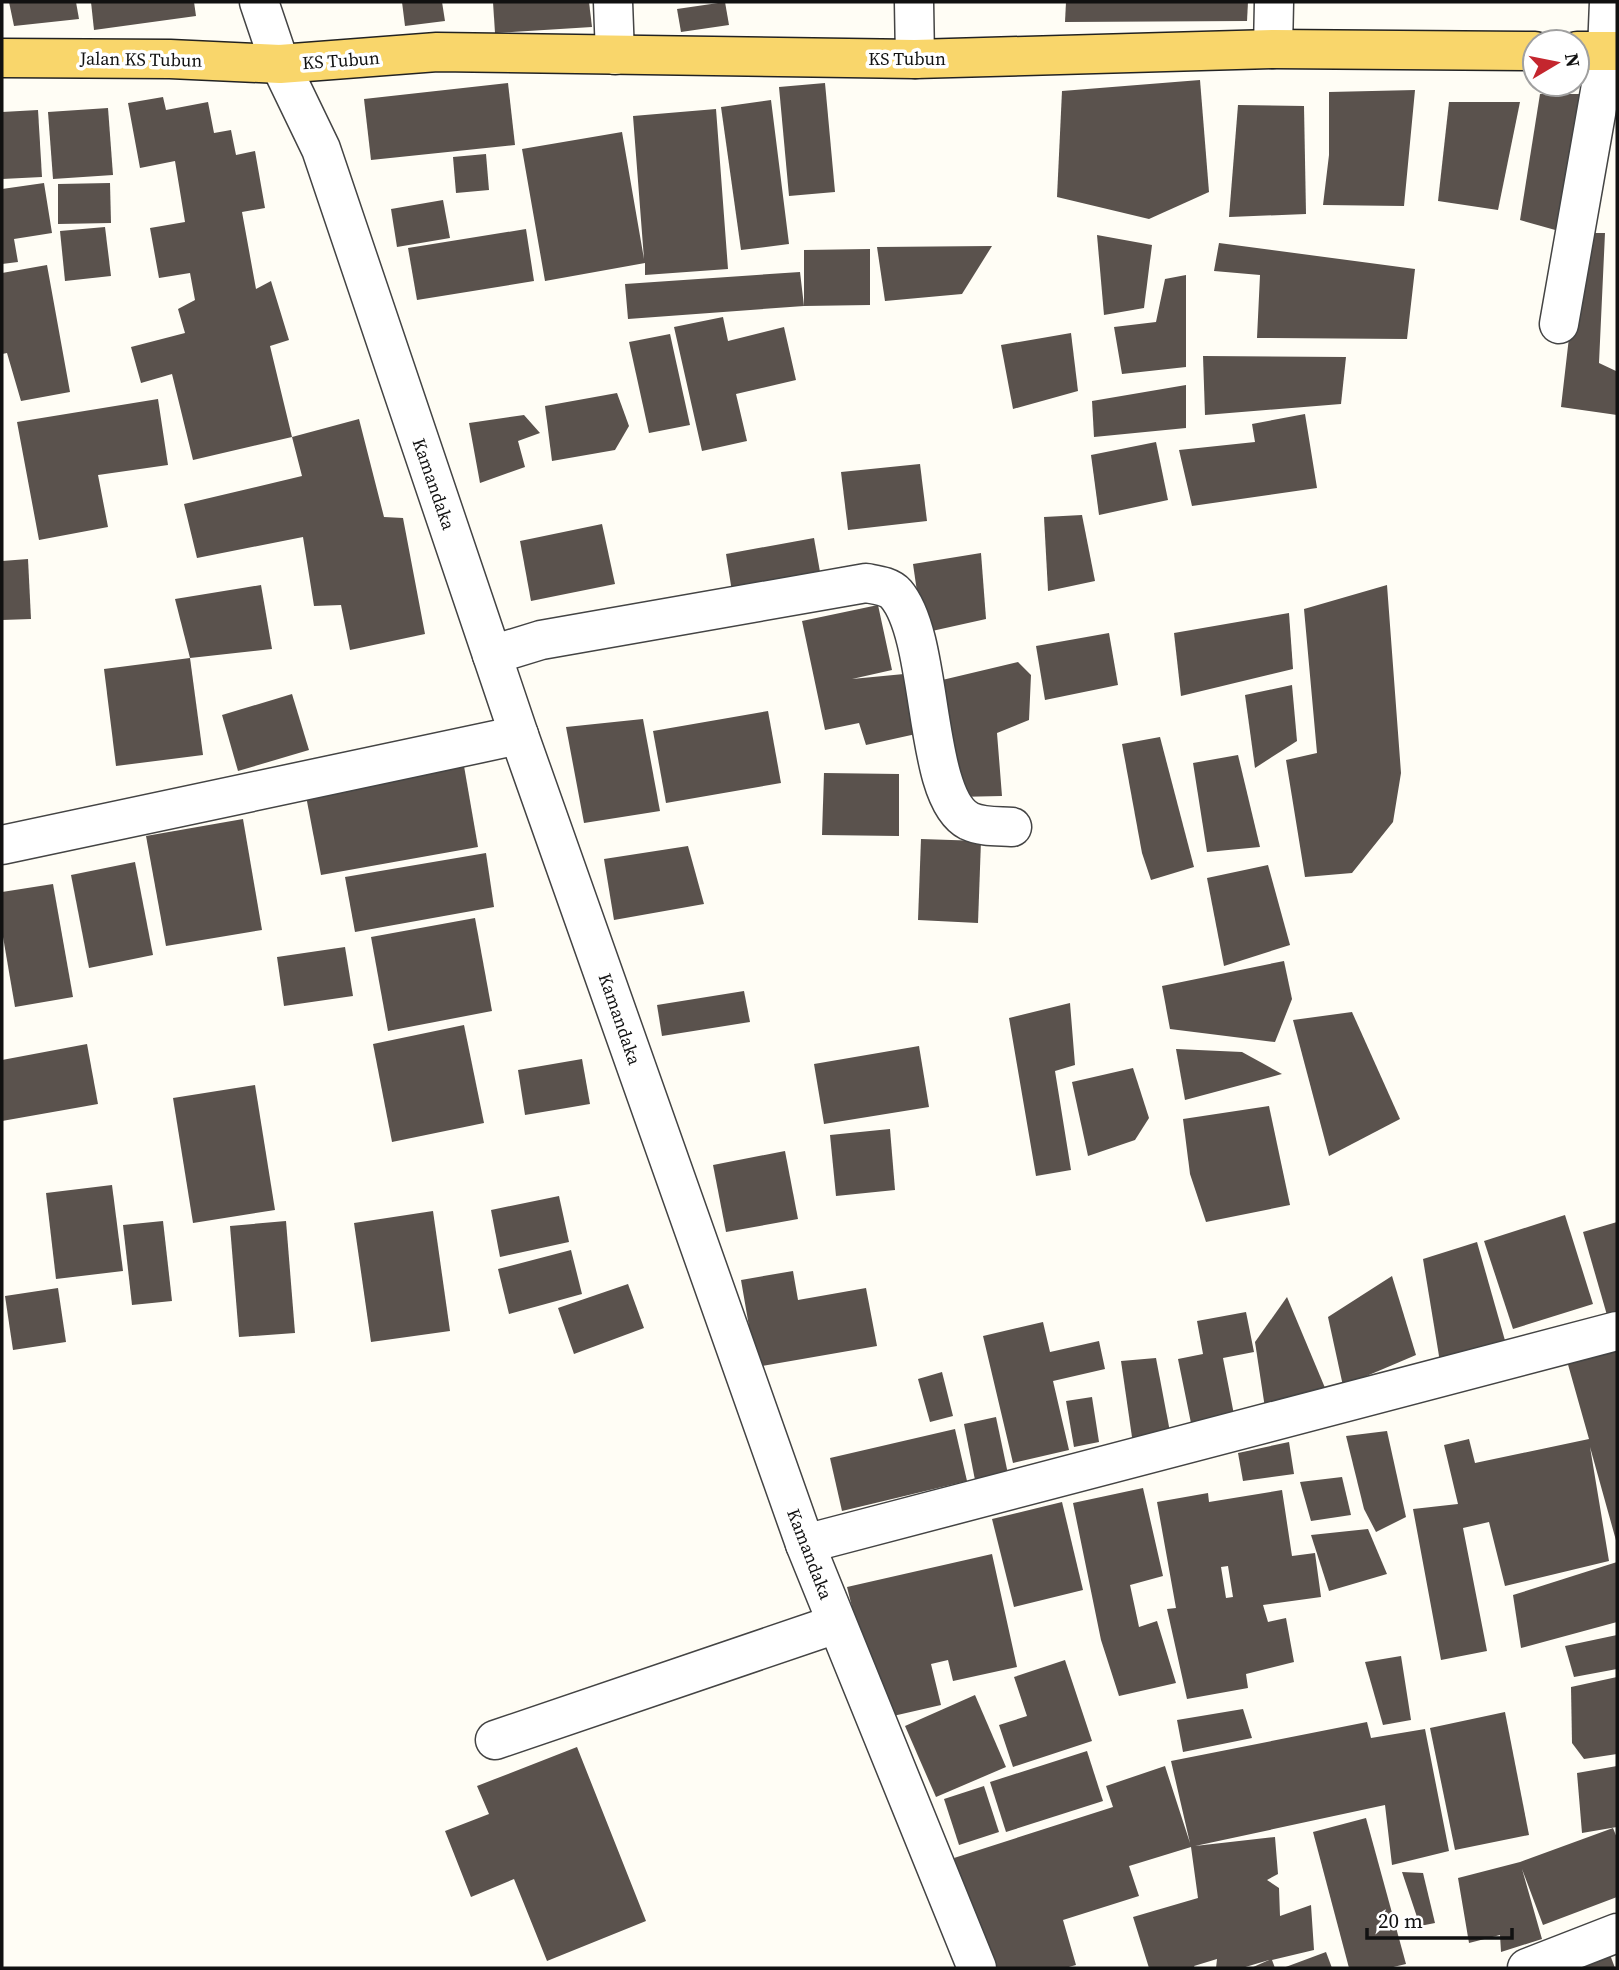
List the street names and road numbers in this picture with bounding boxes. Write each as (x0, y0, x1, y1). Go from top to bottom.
street label: Jalan KS Tubun (79, 45, 203, 73)
street label: KS Tubun (301, 45, 381, 75)
street label: KS Tubun (868, 46, 946, 71)
street label: Kamandaka (407, 435, 462, 534)
street label: Kamandaka (593, 970, 648, 1069)
street label: Kamandaka (781, 1505, 839, 1604)

